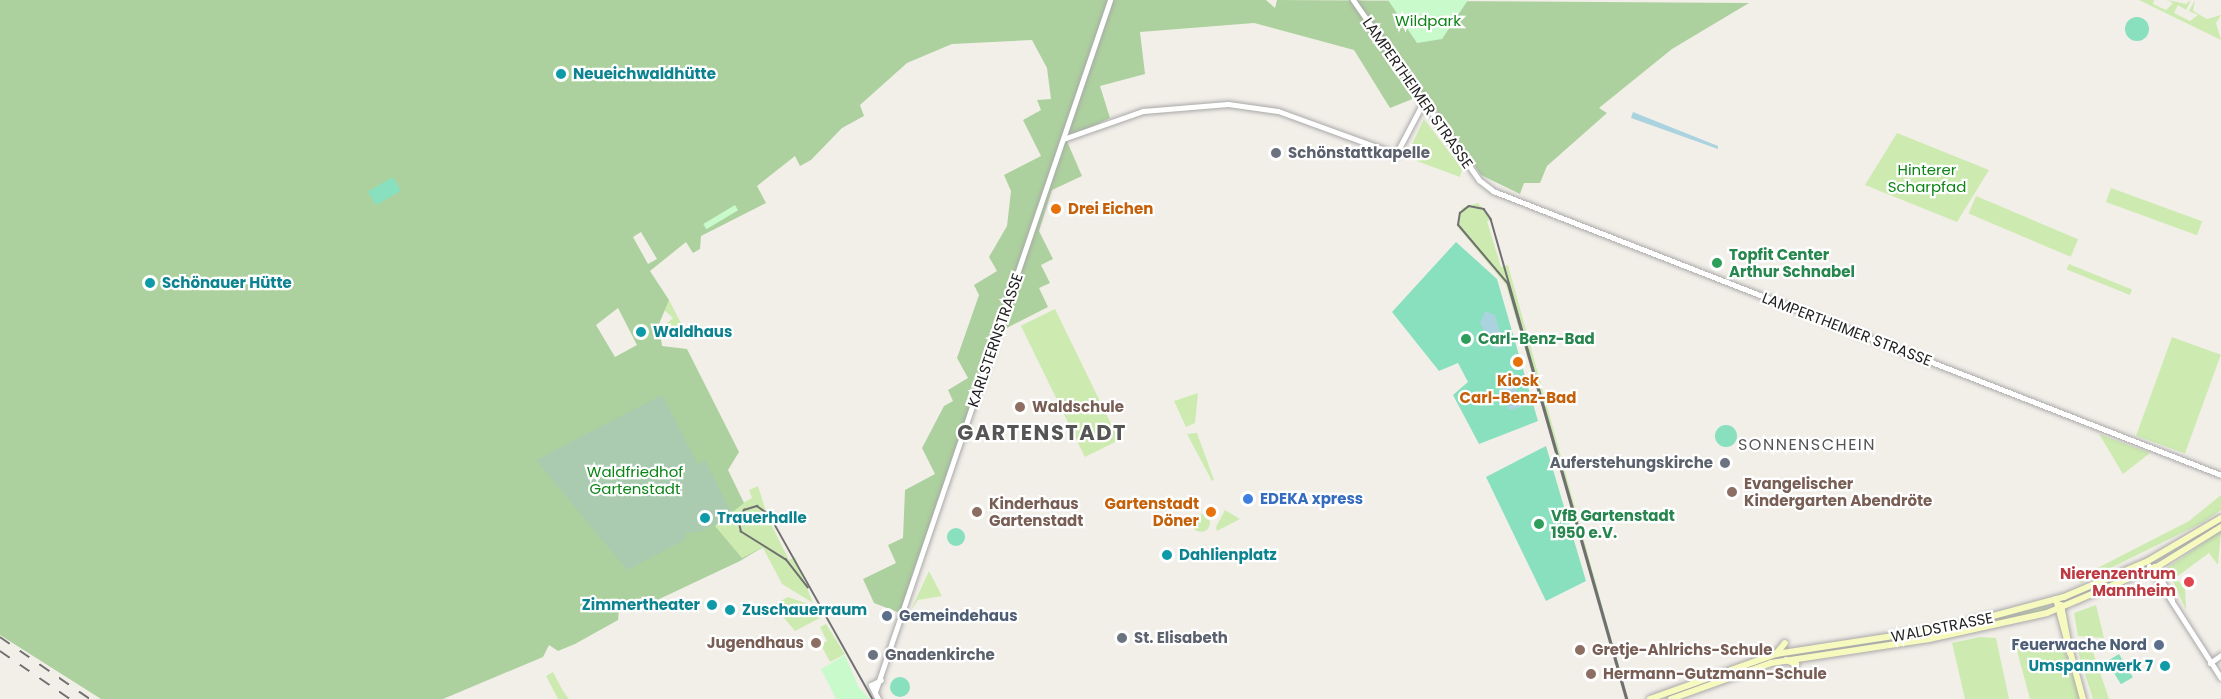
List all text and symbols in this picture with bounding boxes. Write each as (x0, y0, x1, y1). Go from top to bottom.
park label: Wildpark (1395, 12, 1461, 30)
street label: LAMPERTHEIMER STRASSE (1359, 14, 1477, 172)
place label: Neueichwaldhütte (573, 65, 716, 83)
marker: Neueichwaldhütte (554, 67, 568, 81)
place label: Schönstattkapelle (1288, 144, 1430, 162)
marker: Schönstattkapelle (1269, 146, 1283, 160)
park label: Hinterer Scharpfad (1888, 160, 1966, 195)
place label: Drei Eichen (1068, 200, 1153, 218)
marker: Drei Eichen (1049, 202, 1063, 216)
place label: Topfit Center Arthur Schnabel (1729, 245, 1855, 280)
marker: Topfit Center Arthur Schnabel (1710, 256, 1724, 270)
street label: KARLSTERNSTRASSE (964, 271, 1026, 409)
place label: Schönauer Hütte (162, 274, 292, 292)
marker: Schönauer Hütte (143, 276, 157, 290)
street label: LAMPERTHEIMER STRASSE (1760, 288, 1934, 370)
place label: Waldhaus (653, 323, 732, 341)
marker: Waldhaus (634, 325, 648, 339)
place label: Carl-Benz-Bad (1478, 330, 1595, 348)
marker: Carl-Benz-Bad (1459, 332, 1473, 346)
marker: Kiosk Carl-Benz-Bad (1511, 355, 1525, 369)
place label: Kiosk Carl-Benz-Bad (1460, 371, 1576, 406)
place label: Waldschule (1032, 398, 1124, 416)
marker: Waldschule (1013, 400, 1027, 414)
district label: GARTENSTADT (957, 420, 1127, 446)
district label: SONNENSCHEIN (1738, 435, 1876, 455)
place label: Auferstehungskirche (1550, 454, 1713, 472)
marker: Auferstehungskirche (1718, 456, 1732, 470)
park label: Waldfriedhof Gartenstadt (587, 462, 683, 497)
place label: Evangelischer Kindergarten Abendröte (1744, 474, 1932, 509)
marker: Evangelischer Kindergarten Abendröte (1725, 485, 1739, 499)
place label: EDEKA xpress (1260, 490, 1363, 508)
marker: EDEKA xpress (1241, 492, 1255, 506)
place label: Kinderhaus Gartenstadt (989, 494, 1083, 529)
place label: Gartenstadt Döner (1105, 494, 1199, 529)
marker: Kinderhaus Gartenstadt (970, 505, 984, 519)
marker: Gartenstadt Döner (1204, 505, 1218, 519)
place label: VfB Gartenstadt 1950 e.V. (1551, 506, 1675, 541)
place label: Trauerhalle (717, 509, 807, 527)
marker: Trauerhalle (698, 511, 712, 525)
marker: VfB Gartenstadt 1950 e.V. (1532, 517, 1546, 531)
place label: Dahlienplatz (1179, 546, 1277, 564)
marker: Dahlienplatz (1160, 548, 1174, 562)
place label: Nierenzentrum Mannheim (2060, 564, 2176, 599)
marker: Nierenzentrum Mannheim (2180, 573, 2198, 591)
place label: Zimmertheater (582, 596, 700, 614)
marker: Zimmertheater (705, 598, 719, 612)
place label: Zuschauerraum (742, 601, 867, 619)
marker: Zuschauerraum (723, 603, 737, 617)
place label: Gemeindehaus (899, 607, 1018, 625)
street label: WALDSTRASSE (1890, 608, 1994, 646)
marker: Gemeindehaus (880, 609, 894, 623)
place label: St. Elisabeth (1134, 629, 1228, 647)
marker: St. Elisabeth (1115, 631, 1129, 645)
place label: Jugendhaus (707, 634, 804, 652)
marker: Jugendhaus (809, 636, 823, 650)
place label: Feuerwache Nord (2012, 636, 2147, 654)
marker: Feuerwache Nord (2152, 638, 2166, 652)
place label: Gretje-Ahlrichs-Schule (1592, 641, 1772, 659)
marker: Gretje-Ahlrichs-Schule (1573, 643, 1587, 657)
place label: Gnadenkirche (885, 646, 995, 664)
marker: Gnadenkirche (866, 648, 880, 662)
place label: Umspannwerk 7 (2028, 657, 2153, 675)
marker: Umspannwerk 7 (2158, 659, 2172, 673)
place label: Hermann-Gutzmann-Schule (1603, 665, 1827, 683)
marker: Hermann-Gutzmann-Schule (1584, 667, 1598, 681)

